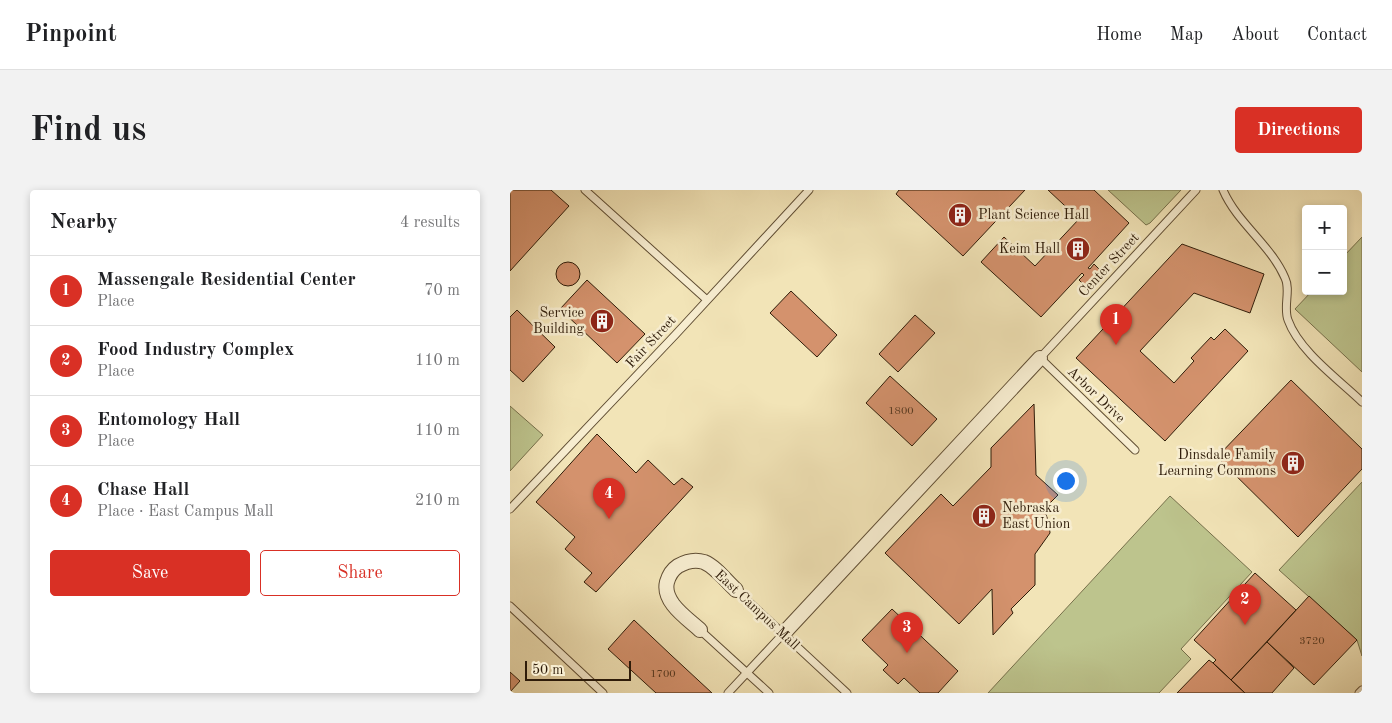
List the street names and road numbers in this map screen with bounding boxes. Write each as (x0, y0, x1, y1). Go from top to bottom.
street label: Center Street (1076, 230, 1142, 300)
street label: Fair Street (623, 313, 679, 371)
street label: Arbor Drive (1065, 364, 1127, 426)
street label: East Campus Mall (712, 567, 802, 653)

